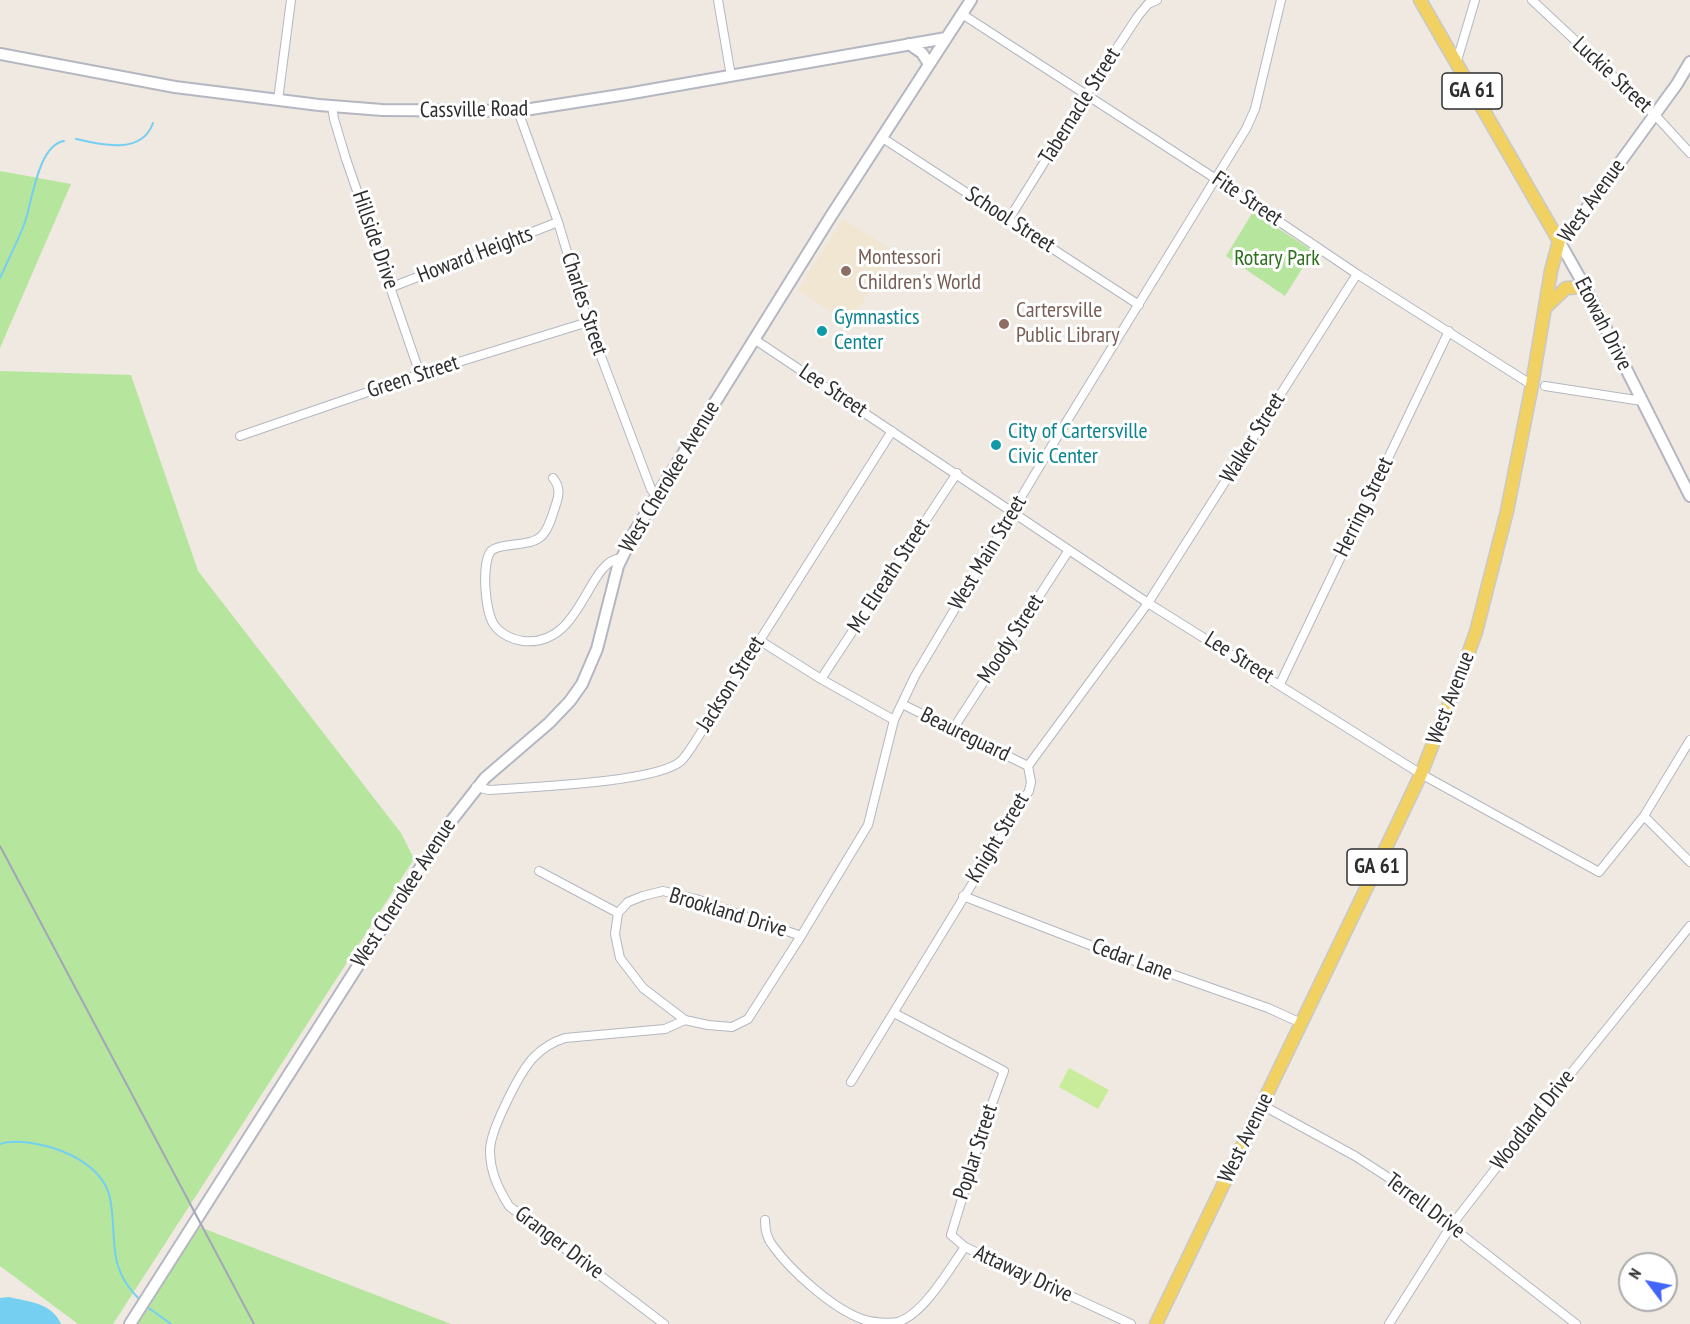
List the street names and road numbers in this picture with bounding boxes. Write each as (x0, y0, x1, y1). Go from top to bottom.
street label: Luckie Street (1567, 32, 1657, 118)
street label: Tabernacle Street (1034, 43, 1126, 169)
road number: GA 61 (1442, 73, 1502, 109)
street label: Cassville Road (420, 96, 528, 124)
street label: West Avenue (1553, 154, 1631, 248)
street label: Fite Street (1207, 166, 1287, 232)
street label: School Street (960, 181, 1060, 259)
street label: Hillside Drive (346, 187, 404, 293)
street label: Howard Heights (414, 221, 536, 289)
street label: Charles Street (555, 249, 613, 359)
street label: Etowah Drive (1568, 273, 1638, 375)
street label: Green Street (364, 350, 462, 404)
street label: Lee Street (794, 359, 872, 423)
street label: Walker Street (1215, 388, 1291, 488)
street label: West Cherokee Avenue (614, 396, 726, 558)
street label: Herring Street (1329, 453, 1399, 561)
street label: West Main Street (944, 491, 1032, 615)
street label: Mc Elreath Street (842, 514, 936, 638)
street label: Moody Street (972, 589, 1050, 689)
street label: Lee Street (1200, 627, 1278, 689)
street label: Jackson Street (691, 632, 771, 736)
street label: West Avenue (1421, 648, 1481, 748)
street label: Beaureguard (916, 702, 1014, 768)
street label: Knight Street (961, 788, 1035, 888)
street label: West Cherokee Avenue (346, 814, 462, 972)
road number: GA 61 (1347, 849, 1407, 885)
street label: Brookland Drive (666, 883, 790, 943)
street label: Cedar Lane (1088, 933, 1176, 987)
street label: Woodland Drive (1486, 1064, 1580, 1176)
street label: West Avenue (1213, 1089, 1279, 1187)
street label: Poplar Street (948, 1101, 1004, 1203)
street label: Terrell Drive (1380, 1168, 1470, 1244)
street label: Granger Drive (509, 1201, 609, 1285)
street label: Attaway Drive (970, 1240, 1076, 1308)

